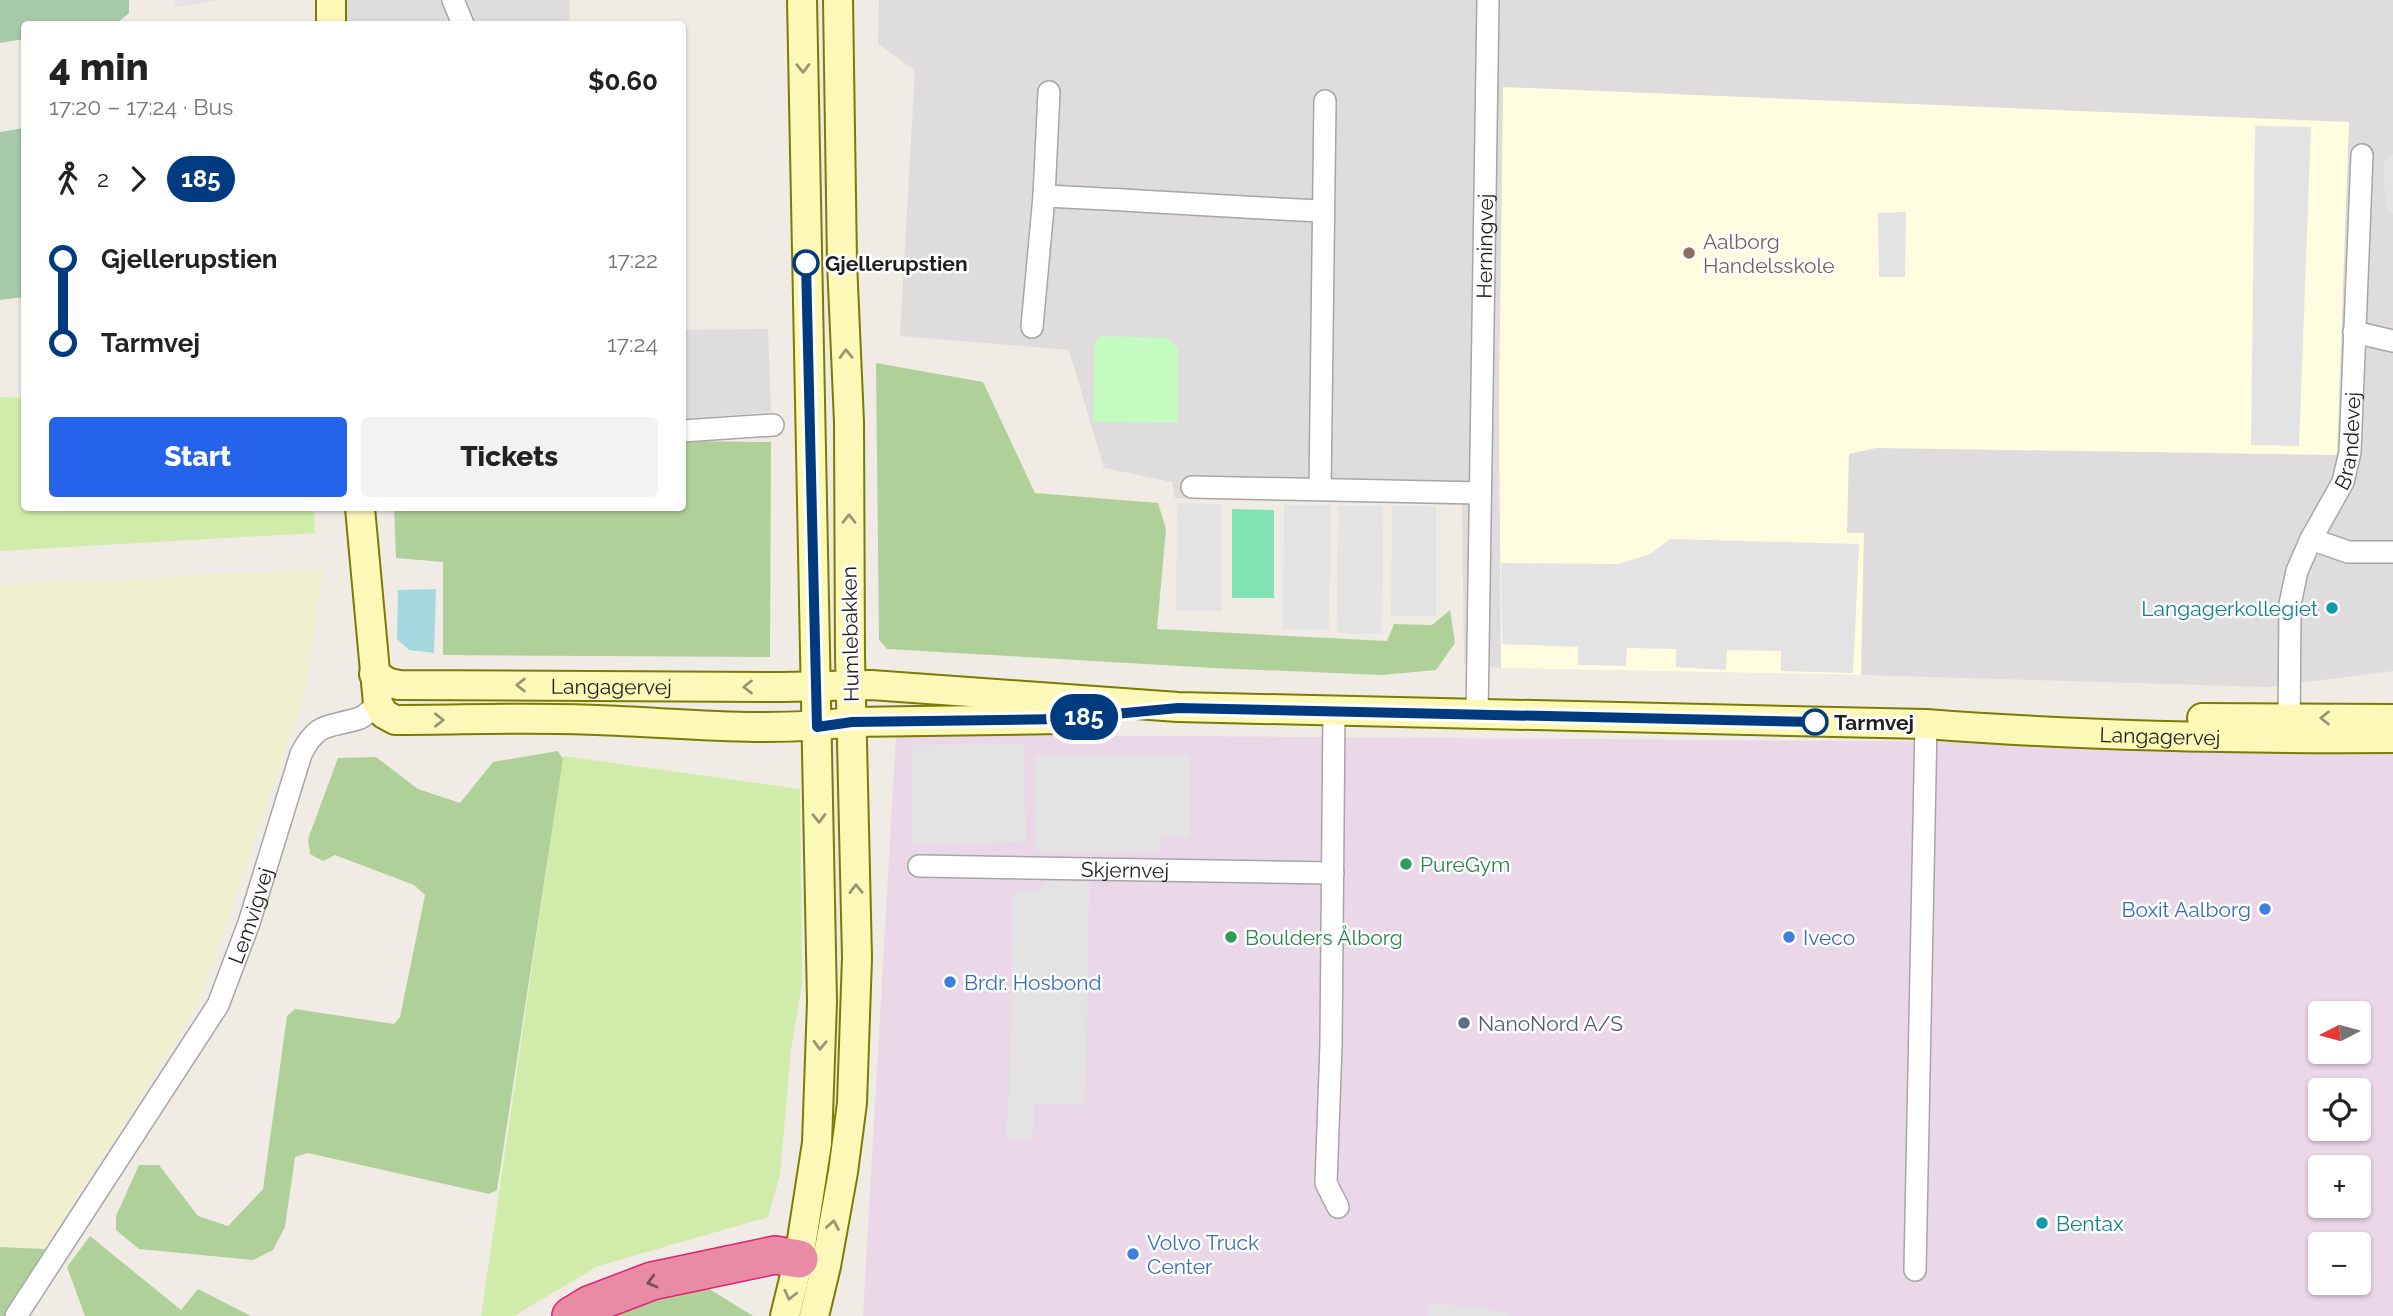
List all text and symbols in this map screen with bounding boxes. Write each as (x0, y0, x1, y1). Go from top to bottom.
text: 4 min (49, 44, 149, 89)
one-way arrow (795, 63, 811, 74)
text: $0.60 (588, 66, 658, 96)
text: 17:20 – 17:24 · Bus (49, 93, 233, 120)
icon: walk (49, 160, 87, 198)
icon: forward (119, 160, 157, 198)
text: 185 (181, 164, 221, 193)
text: 2 (97, 165, 109, 192)
street label: Herningvej (1471, 193, 1498, 299)
place label: Aalborg Handelsskole (1703, 229, 1835, 278)
text: Gjellerupstien (101, 244, 278, 274)
marker: Aalborg Handelsskole (1681, 245, 1697, 261)
text: 17:22 (608, 246, 658, 273)
marker: Gjellerupstien (793, 250, 819, 276)
place label: Gjellerupstien (825, 251, 968, 276)
text: Tarmvej (101, 328, 200, 358)
text: 17:24 (607, 330, 658, 357)
one-way arrow (839, 348, 854, 359)
street label: Brandevej (2329, 391, 2365, 494)
button: Start (49, 417, 347, 497)
button: Tickets (361, 417, 658, 497)
one-way arrow (841, 514, 857, 524)
street label: Humlebakken (836, 566, 864, 702)
place label: Langagerkollegiet (2141, 596, 2318, 621)
marker: Langagerkollegiet (2324, 600, 2340, 616)
street label: Langagervej (551, 673, 672, 699)
one-way arrow (515, 678, 526, 693)
one-way arrow (743, 679, 753, 695)
line badge: 185 (1044, 694, 1124, 740)
text: 185 (1064, 702, 1104, 731)
marker: Tarmvej (1802, 709, 1828, 735)
place label: Tarmvej (1834, 710, 1914, 735)
one-way arrow (2319, 710, 2330, 726)
one-way arrow (434, 712, 445, 728)
street label: Langagervej (2099, 721, 2221, 750)
one-way arrow (811, 813, 826, 824)
place label: PureGym (1420, 852, 1510, 877)
street label: Skjernvej (1081, 856, 1169, 883)
marker: PureGym (1398, 856, 1414, 872)
street label: Lemvigvej (222, 864, 278, 967)
one-way arrow (848, 884, 863, 895)
place label: Boxit Aalborg (2121, 897, 2251, 922)
marker: Boxit Aalborg (2257, 901, 2273, 917)
place label: Boulders Ålborg (1245, 925, 1403, 950)
place label: Iveco (1803, 925, 1855, 950)
marker: Boulders Ålborg (1223, 929, 1239, 945)
marker: Iveco (1781, 929, 1797, 945)
place label: Brdr. Hosbond (964, 970, 1102, 995)
marker: Brdr. Hosbond (942, 974, 958, 990)
north arrow (2308, 1001, 2371, 1064)
map controls (2308, 1001, 2371, 1295)
place label: NanoNord A/S (1478, 1011, 1623, 1036)
marker: NanoNord A/S (1456, 1015, 1472, 1031)
one-way arrow (813, 1040, 828, 1051)
button: locate (2308, 1078, 2371, 1141)
button: + (2308, 1155, 2371, 1218)
place label: Bentax (2056, 1211, 2124, 1236)
marker: Bentax (2034, 1215, 2050, 1231)
one-way arrow (825, 1219, 840, 1231)
place label: Volvo Truck Center (1147, 1230, 1259, 1279)
button: − (2308, 1232, 2371, 1295)
marker: Volvo Truck Center (1125, 1246, 1141, 1262)
one-way arrow (647, 1274, 659, 1288)
one-way arrow (784, 1289, 798, 1301)

